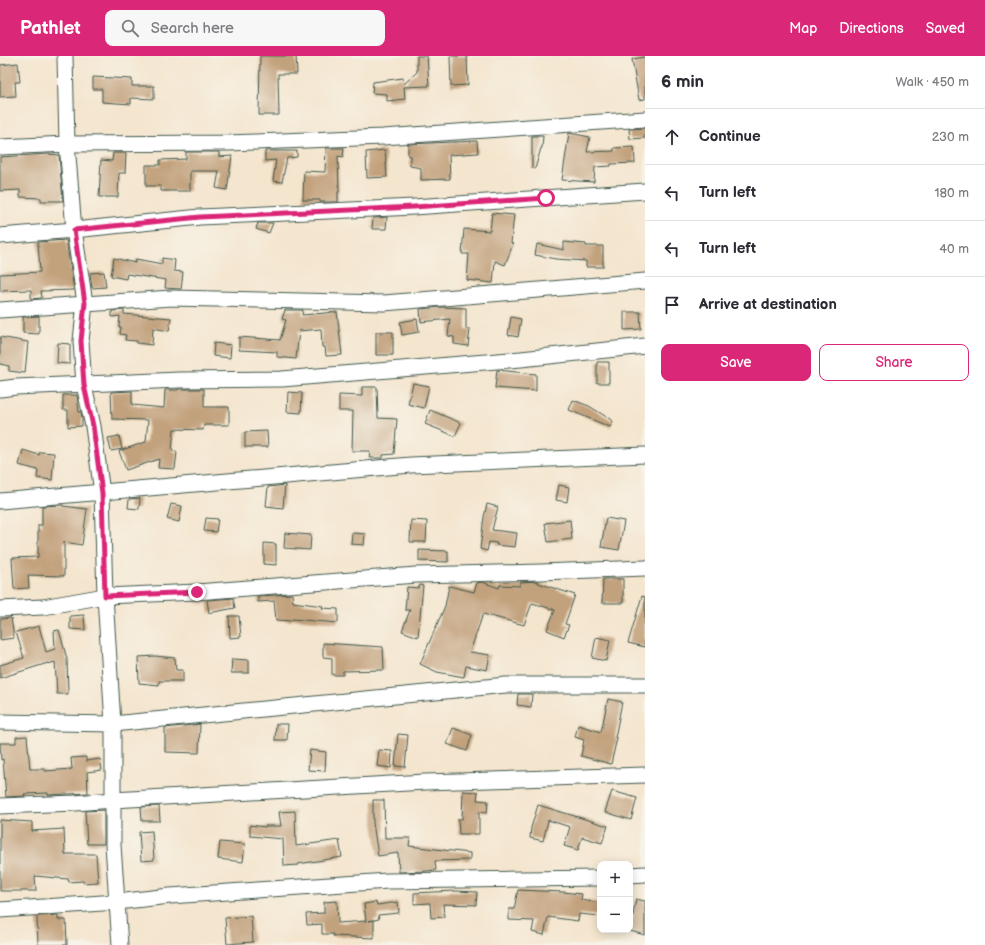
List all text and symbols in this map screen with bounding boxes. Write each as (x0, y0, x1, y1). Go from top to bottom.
search box (105, 10, 385, 46)
text: Pathlet (20, 17, 81, 40)
icon: search (119, 17, 141, 39)
text: Search here (151, 19, 234, 38)
text: Map (789, 20, 817, 37)
text: Directions (839, 20, 904, 37)
text: Saved (926, 20, 965, 37)
text: 6 min (661, 72, 704, 92)
text: Walk · 450 m (895, 74, 969, 90)
icon: ahead (661, 126, 683, 148)
text: Continue (699, 127, 761, 146)
text: 230 m (932, 129, 969, 145)
icon: left (661, 182, 683, 204)
text: Turn left (699, 183, 756, 202)
text: 180 m (934, 185, 969, 201)
route start (537, 189, 555, 207)
icon: left (661, 238, 683, 260)
text: Turn left (699, 239, 756, 258)
text: 40 m (939, 241, 969, 257)
icon: arrive (661, 294, 683, 316)
text: Arrive at destination (699, 295, 837, 314)
button: Save (661, 344, 811, 381)
button: Share (819, 344, 969, 381)
route end (188, 583, 206, 601)
map controls (597, 861, 633, 933)
button: + (597, 861, 633, 897)
button: − (597, 897, 633, 933)

